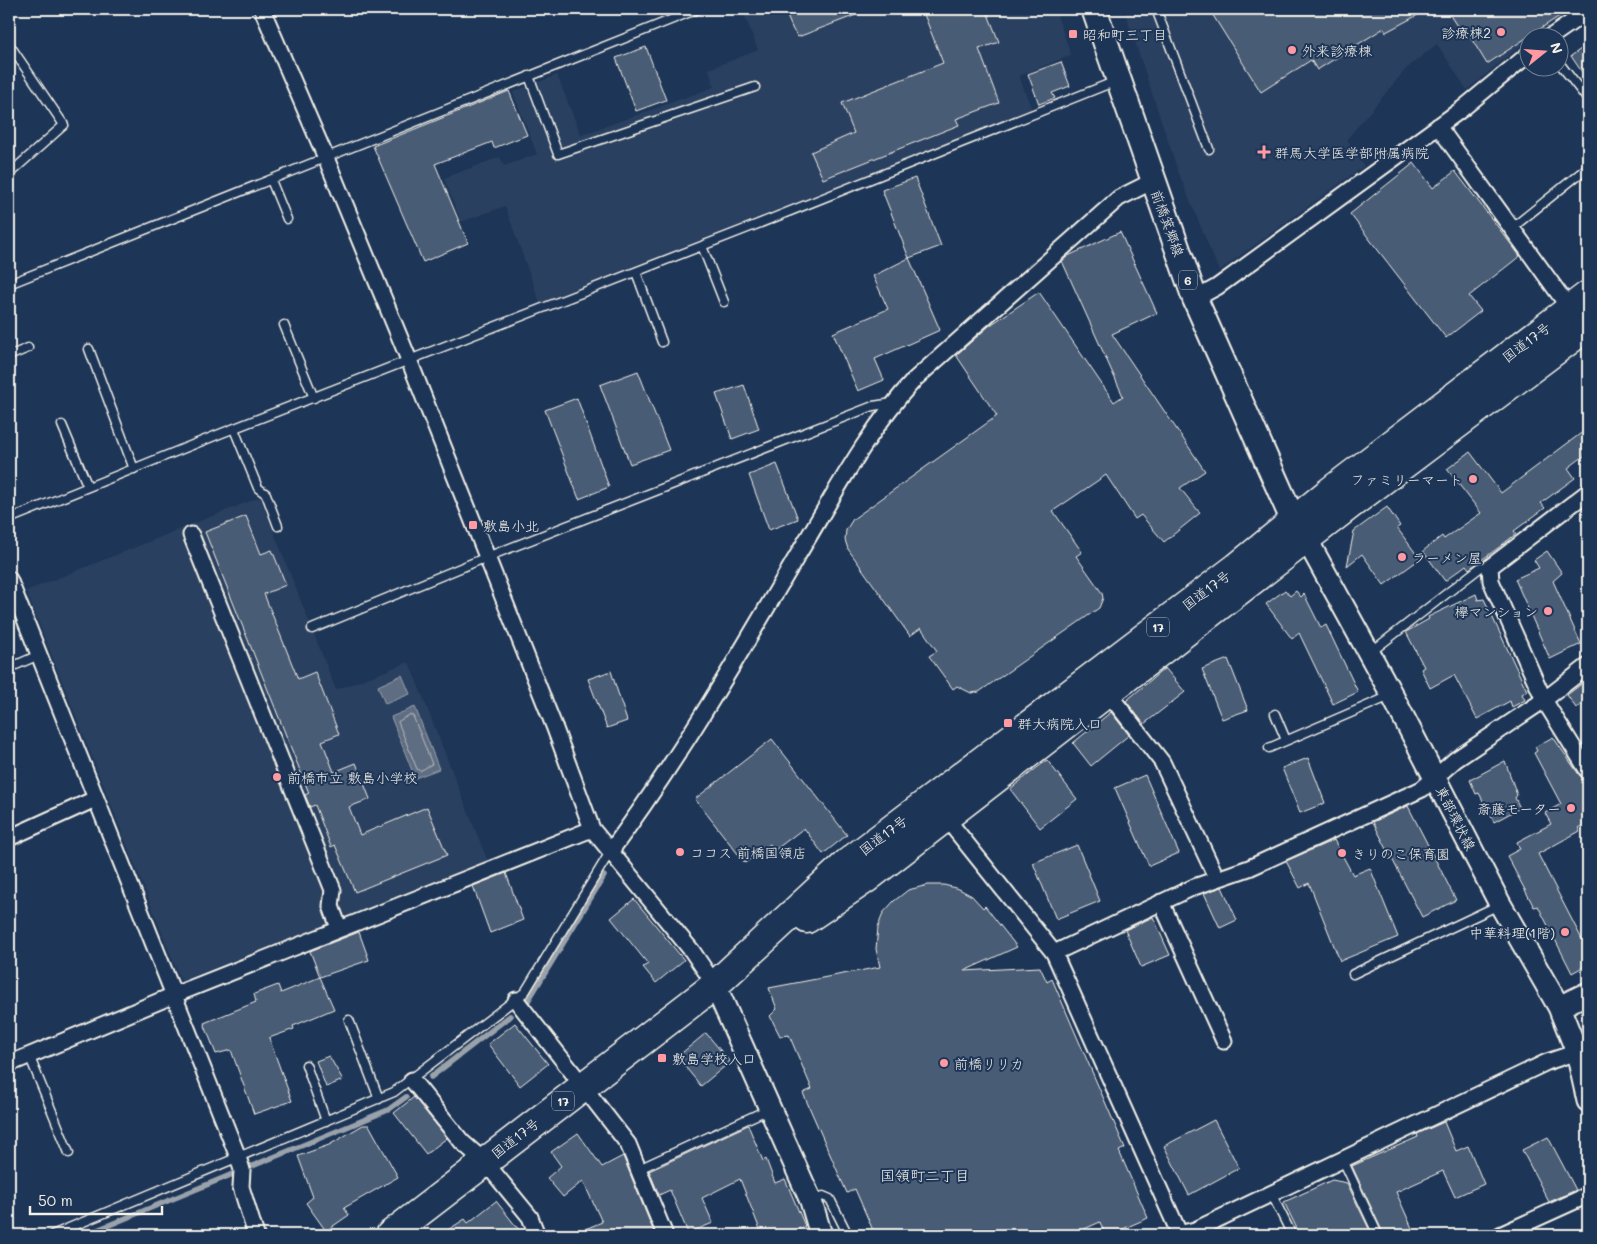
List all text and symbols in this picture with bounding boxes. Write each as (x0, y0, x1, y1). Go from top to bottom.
place label: 診療棟2 (1441, 23, 1491, 42)
place label: 昭和町三丁目 (1083, 25, 1167, 44)
marker: 診療棟2 (1495, 26, 1507, 38)
marker: 昭和町三丁目 (1067, 28, 1079, 40)
north arrow (1520, 28, 1570, 78)
text: N (1546, 40, 1568, 56)
place label: 外来診療棟 (1302, 41, 1373, 60)
marker: 外来診療棟 (1286, 44, 1298, 56)
place label: 群馬大学医学部附属病院 (1275, 143, 1429, 162)
marker: 群馬大学医学部附属病院 (1257, 145, 1271, 159)
street label: 前橋箕郷線 (1147, 187, 1189, 259)
road number: 6 (1179, 270, 1197, 290)
street label: 国道17号 (1498, 318, 1554, 366)
place label: ファミリーマート (1351, 470, 1463, 489)
marker: ファミリーマート (1467, 473, 1479, 485)
place label: 敷島小北 (483, 516, 539, 535)
marker: 敷島小北 (467, 519, 479, 531)
place label: ラーメン屋 (1412, 548, 1482, 567)
marker: ラーメン屋 (1396, 551, 1408, 563)
street label: 国道17号 (1178, 566, 1234, 614)
place label: 欅マンション (1455, 602, 1538, 621)
marker: 欅マンション (1542, 605, 1554, 617)
road number: 17 (1147, 618, 1169, 636)
place label: 群大病院入口 (1018, 714, 1102, 733)
marker: 群大病院入口 (1002, 717, 1014, 729)
place label: 前橋市立 敷島小学校 (287, 768, 417, 787)
marker: 前橋市立 敷島小学校 (271, 771, 283, 783)
street label: 東部環状線 (1432, 783, 1480, 853)
place label: 斎藤モーター (1477, 799, 1561, 818)
marker: 斎藤モーター (1565, 802, 1577, 814)
street label: 国道17号 (855, 811, 911, 859)
place label: ココス 前橋国領店 (690, 843, 806, 862)
place label: きりのこ保育園 (1352, 844, 1450, 863)
marker: ココス 前橋国領店 (674, 846, 686, 858)
marker: きりのこ保育園 (1336, 847, 1348, 859)
place label: 中華料理(1階) (1469, 923, 1555, 942)
marker: 中華料理(1階) (1559, 926, 1571, 938)
place label: 敷島学校入口 (672, 1049, 756, 1068)
marker: 敷島学校入口 (656, 1052, 668, 1064)
place label: 前橋リリカ (954, 1054, 1024, 1073)
marker: 前橋リリカ (938, 1057, 950, 1069)
road number: 17 (552, 1092, 574, 1110)
street label: 国道17号 (487, 1113, 543, 1163)
district label: 国領町二丁目 (880, 1165, 970, 1185)
scale bar (30, 1184, 162, 1216)
text: 50 m (38, 1190, 73, 1210)

